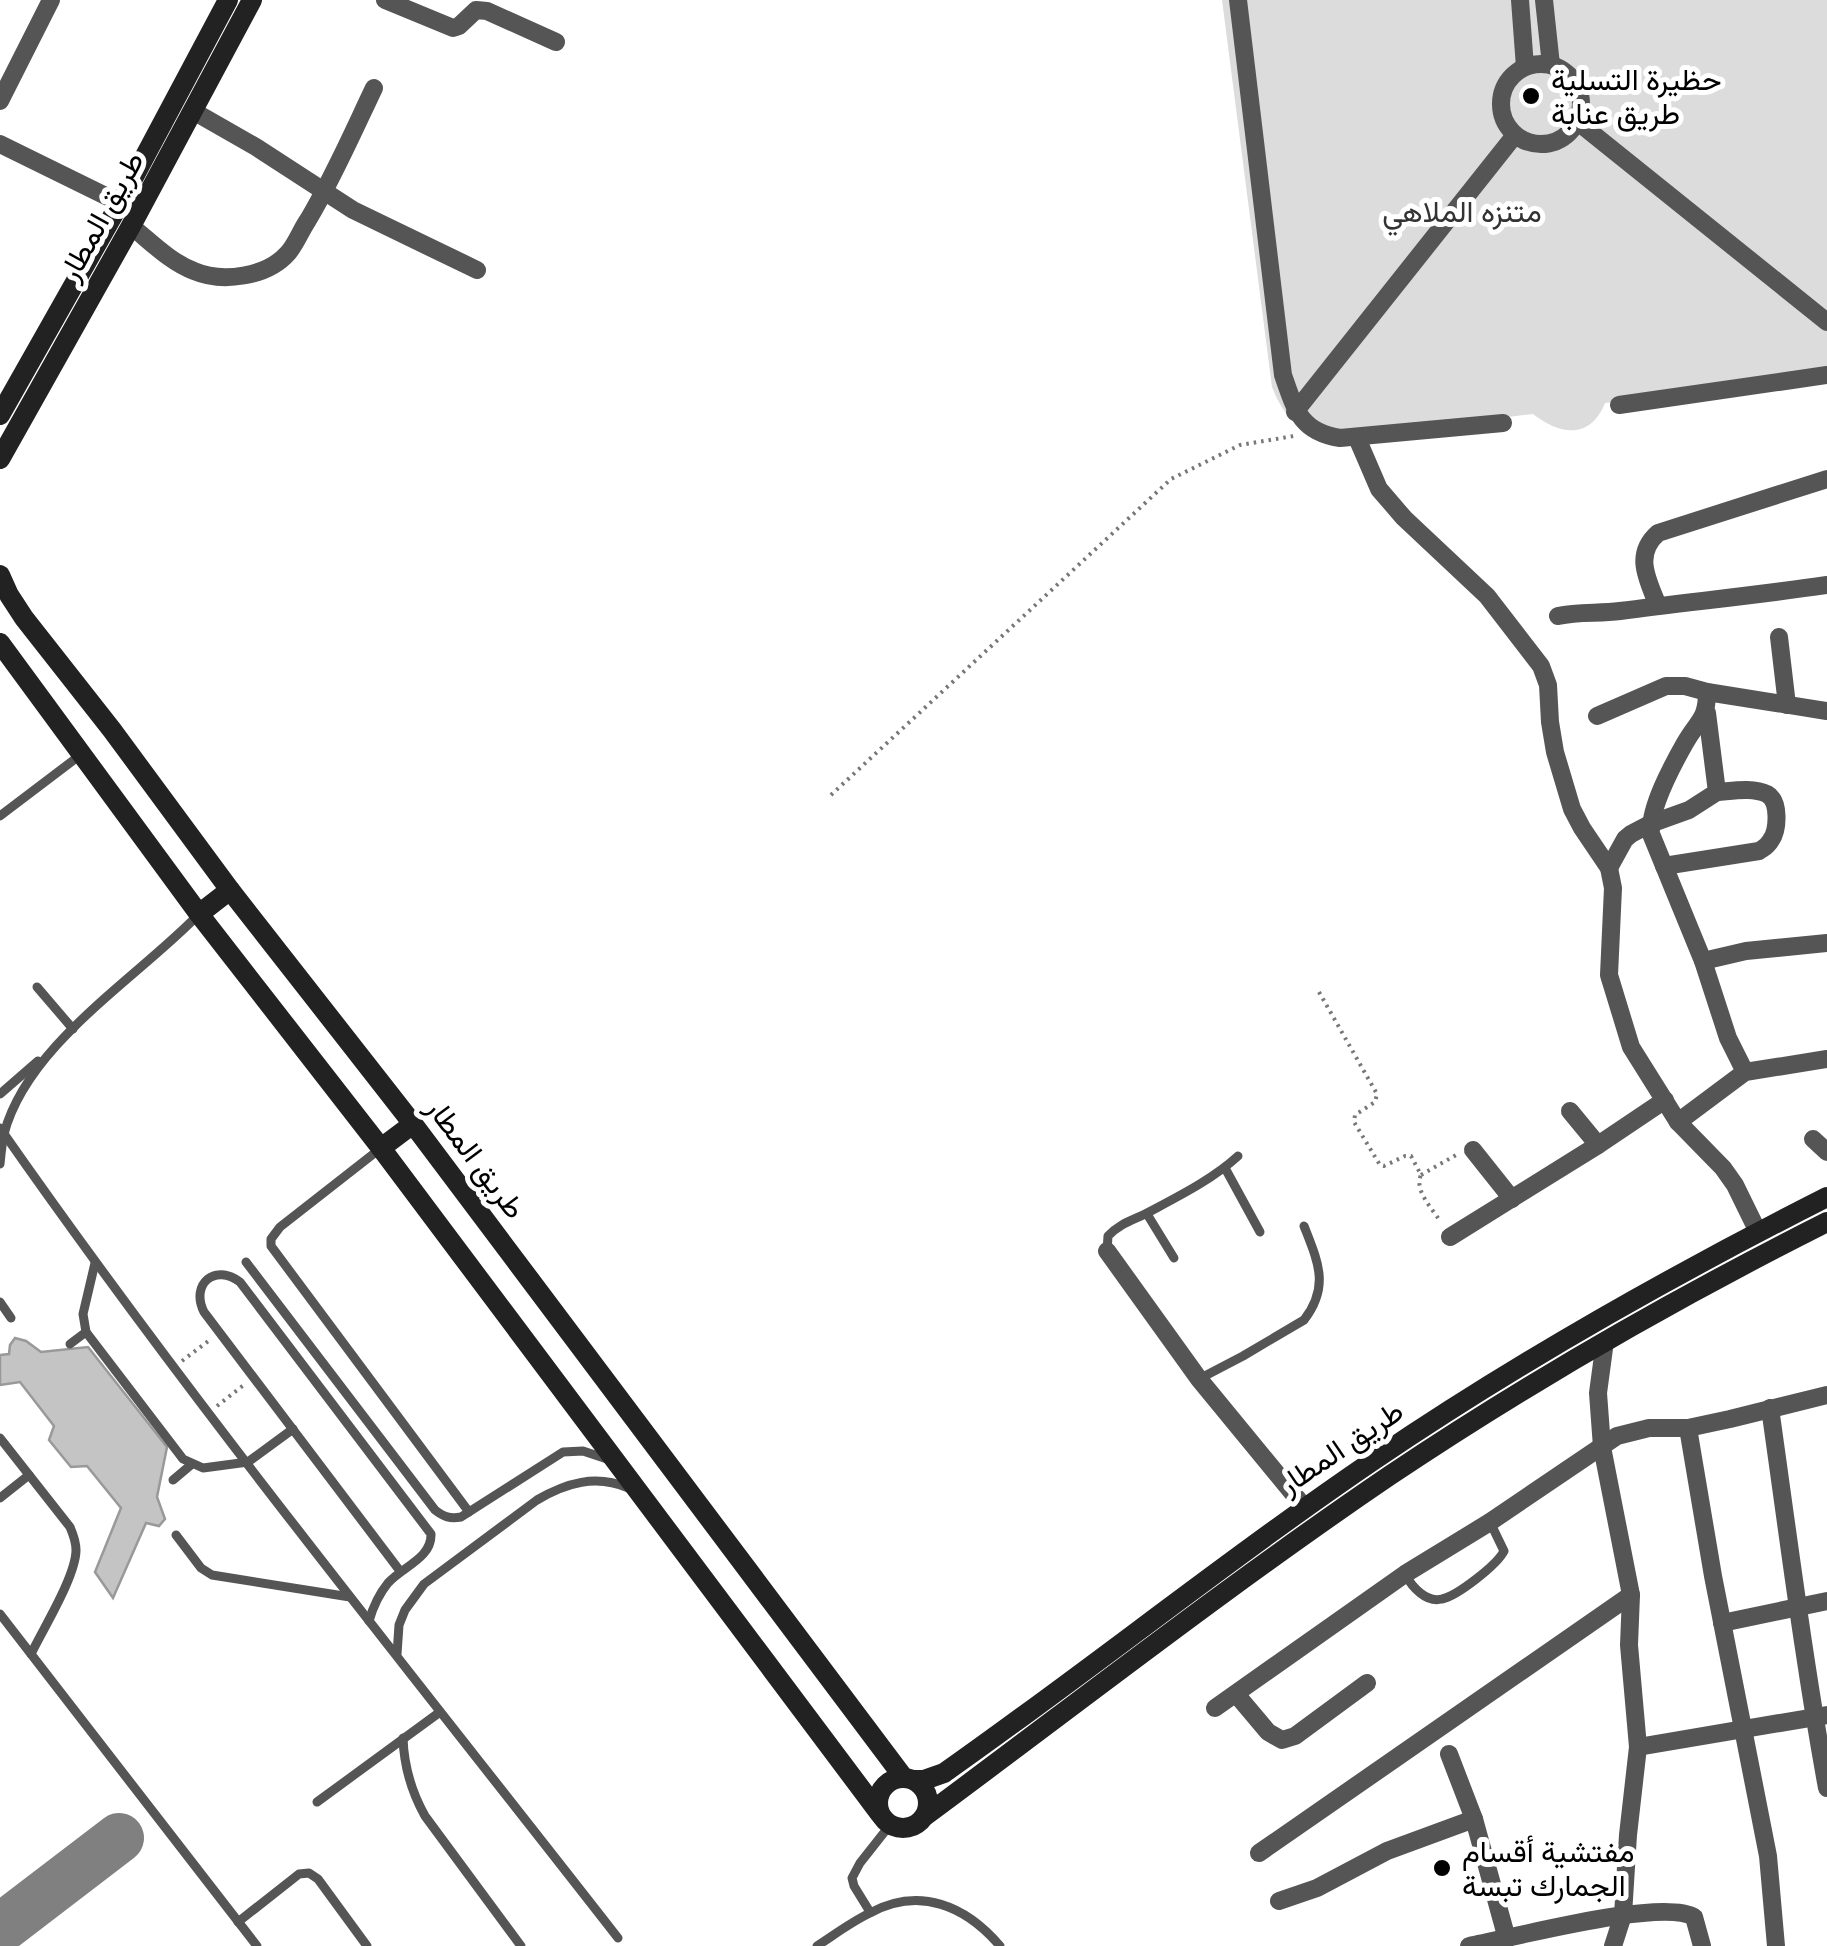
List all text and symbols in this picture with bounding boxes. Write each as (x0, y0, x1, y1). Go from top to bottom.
place label: حظيرة التسلية طريق عنابة (1551, 61, 1722, 132)
marker: حظيرة التسلية طريق عنابة (1520, 85, 1542, 107)
street label: طريق المطار (50, 145, 152, 288)
park label: متنزه الملاهي (1382, 193, 1542, 236)
street label: طريق المطار (418, 1089, 534, 1226)
street label: طريق المطار (1271, 1392, 1410, 1503)
place label: مفتشية أقسام الجمارك تبسة (1462, 1833, 1635, 1904)
marker: مفتشية أقسام الجمارك تبسة (1431, 1857, 1453, 1879)

